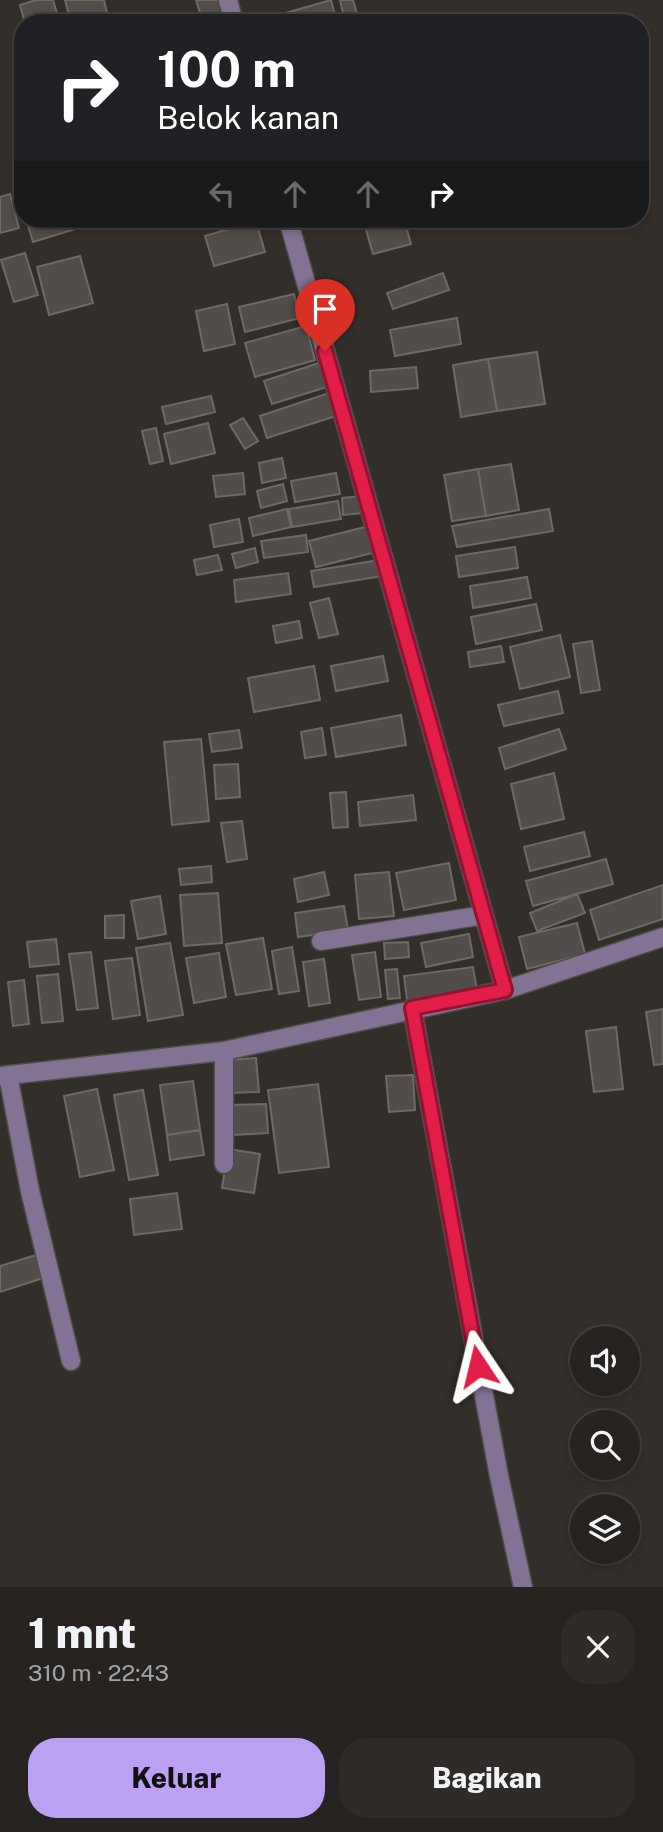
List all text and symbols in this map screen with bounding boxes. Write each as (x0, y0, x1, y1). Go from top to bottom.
text: 100 m (157, 40, 296, 98)
icon: right (42, 42, 133, 133)
text: Belok kanan (157, 99, 339, 136)
icon: left (203, 175, 241, 213)
icon: ahead (276, 175, 314, 213)
icon: ahead (349, 175, 387, 213)
icon: right (422, 175, 460, 213)
pin (295, 279, 355, 351)
icon: arrive (306, 290, 344, 328)
map controls (570, 1326, 640, 1564)
button: sound (570, 1326, 640, 1396)
position arrow (441, 1329, 515, 1403)
button: search (570, 1410, 640, 1480)
button: layers (570, 1494, 640, 1564)
text: 1 mnt (28, 1608, 136, 1657)
button: close (561, 1610, 635, 1684)
text: 310 m · 22:43 (28, 1659, 169, 1686)
button: Keluar (28, 1738, 325, 1818)
button: Bagikan (339, 1738, 635, 1818)

